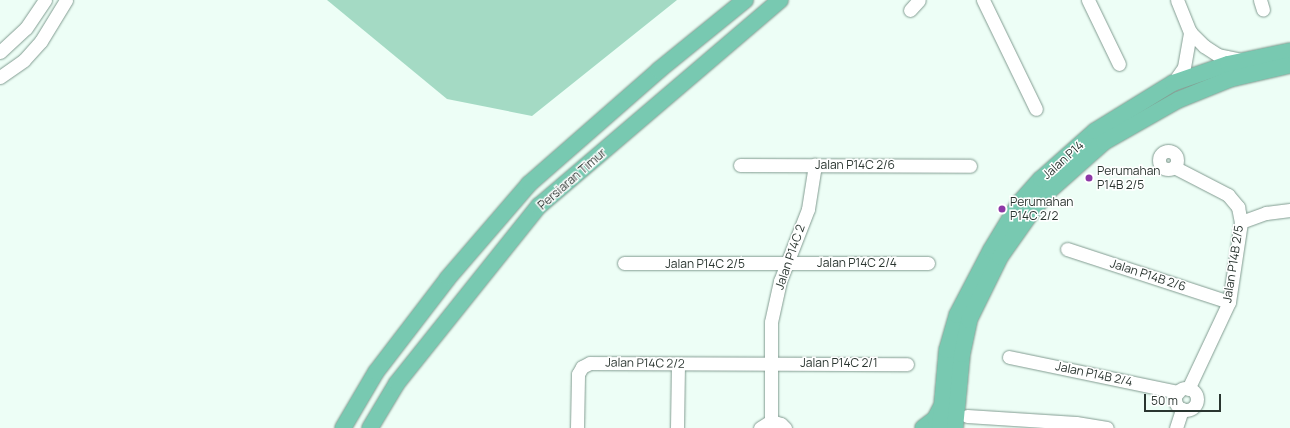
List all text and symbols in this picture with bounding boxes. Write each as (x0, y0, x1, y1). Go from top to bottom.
street label: Jalan P14 (1040, 138, 1086, 182)
street label: Persiaran Timur (535, 145, 609, 213)
street label: Jalan P14C 2/6 (815, 158, 895, 172)
place label: Perumahan P14B 2/5 (1097, 164, 1160, 192)
marker: Perumahan P14B 2/5 (1084, 173, 1094, 183)
place label: Perumahan P14C 2/2 (1010, 195, 1073, 223)
marker: Perumahan P14C 2/2 (997, 204, 1007, 214)
street label: Jalan P14C 2 (772, 222, 808, 292)
street label: Jalan P14B 2/5 (1220, 224, 1246, 304)
street label: Jalan P14C 2/4 (817, 256, 897, 270)
street label: Jalan P14B 2/6 (1108, 256, 1188, 294)
street label: Jalan P14C 2/5 (665, 257, 745, 271)
street label: Jalan P14C 2/2 (605, 355, 685, 371)
street label: Jalan P14C 2/1 (800, 356, 878, 370)
street label: Jalan P14B 2/4 (1054, 359, 1134, 389)
scale bar (1146, 386, 1223, 412)
text: 50 m (1151, 392, 1178, 409)

